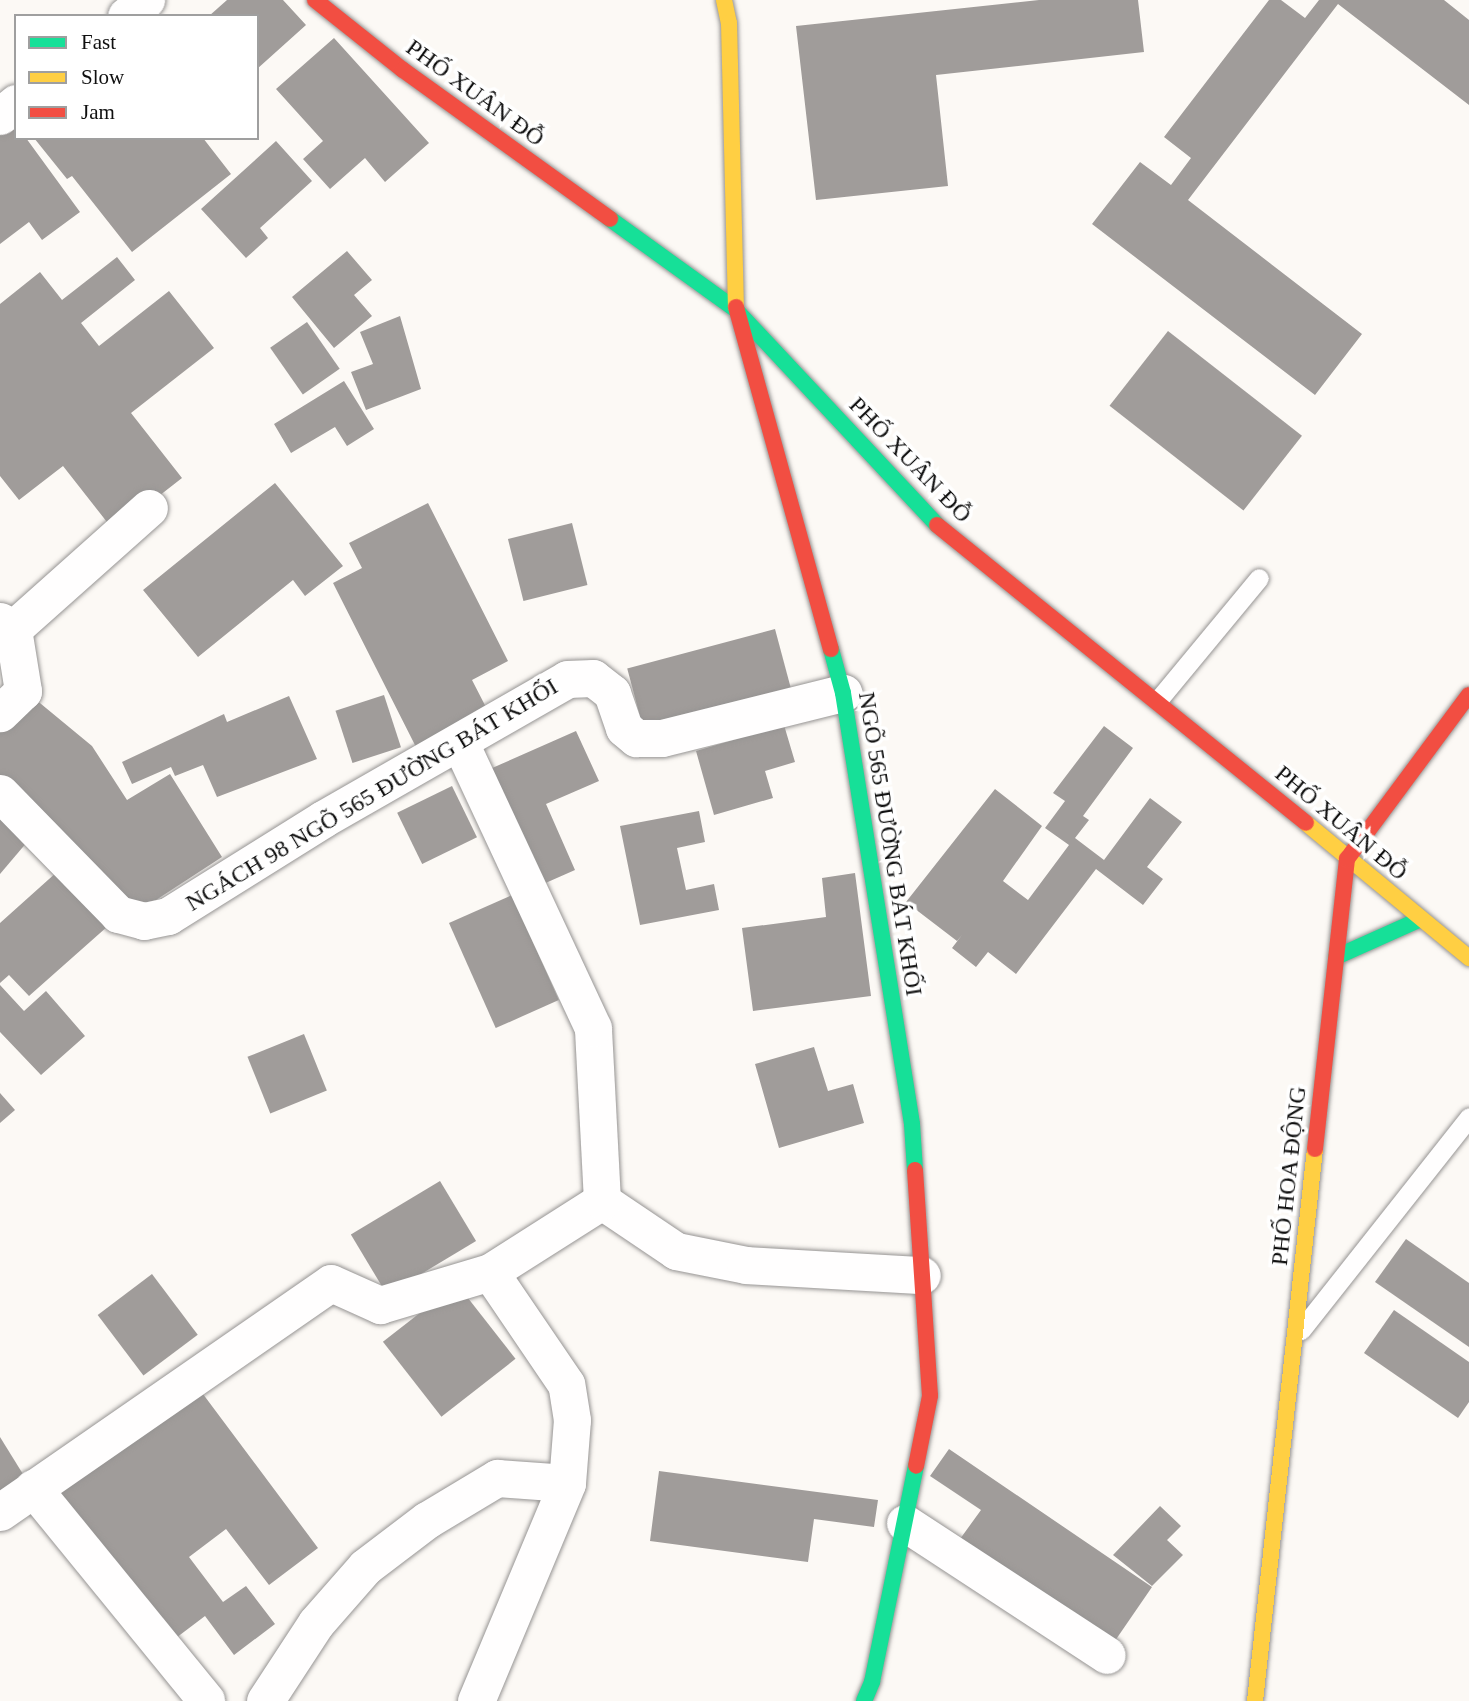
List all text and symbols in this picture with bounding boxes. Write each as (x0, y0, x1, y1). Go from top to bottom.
legend (14, 14, 259, 140)
text: Fast (81, 30, 116, 54)
street label: PHỐ XUÂN ĐỖ (400, 33, 550, 153)
text: Slow (81, 65, 124, 89)
text: Jam (81, 100, 115, 124)
street label: PHỐ XUÂN ĐỖ (843, 391, 977, 529)
street label: NGÁCH 98 NGÕ 565 ĐƯỜNG BÁT KHỐI (181, 672, 563, 918)
street label: NGÕ 565 ĐƯỜNG BÁT KHỐI (852, 690, 928, 998)
street label: PHỐ XUÂN ĐỖ (1269, 759, 1413, 887)
street label: PHỐ HOA ĐỘNG (1265, 1084, 1313, 1268)

